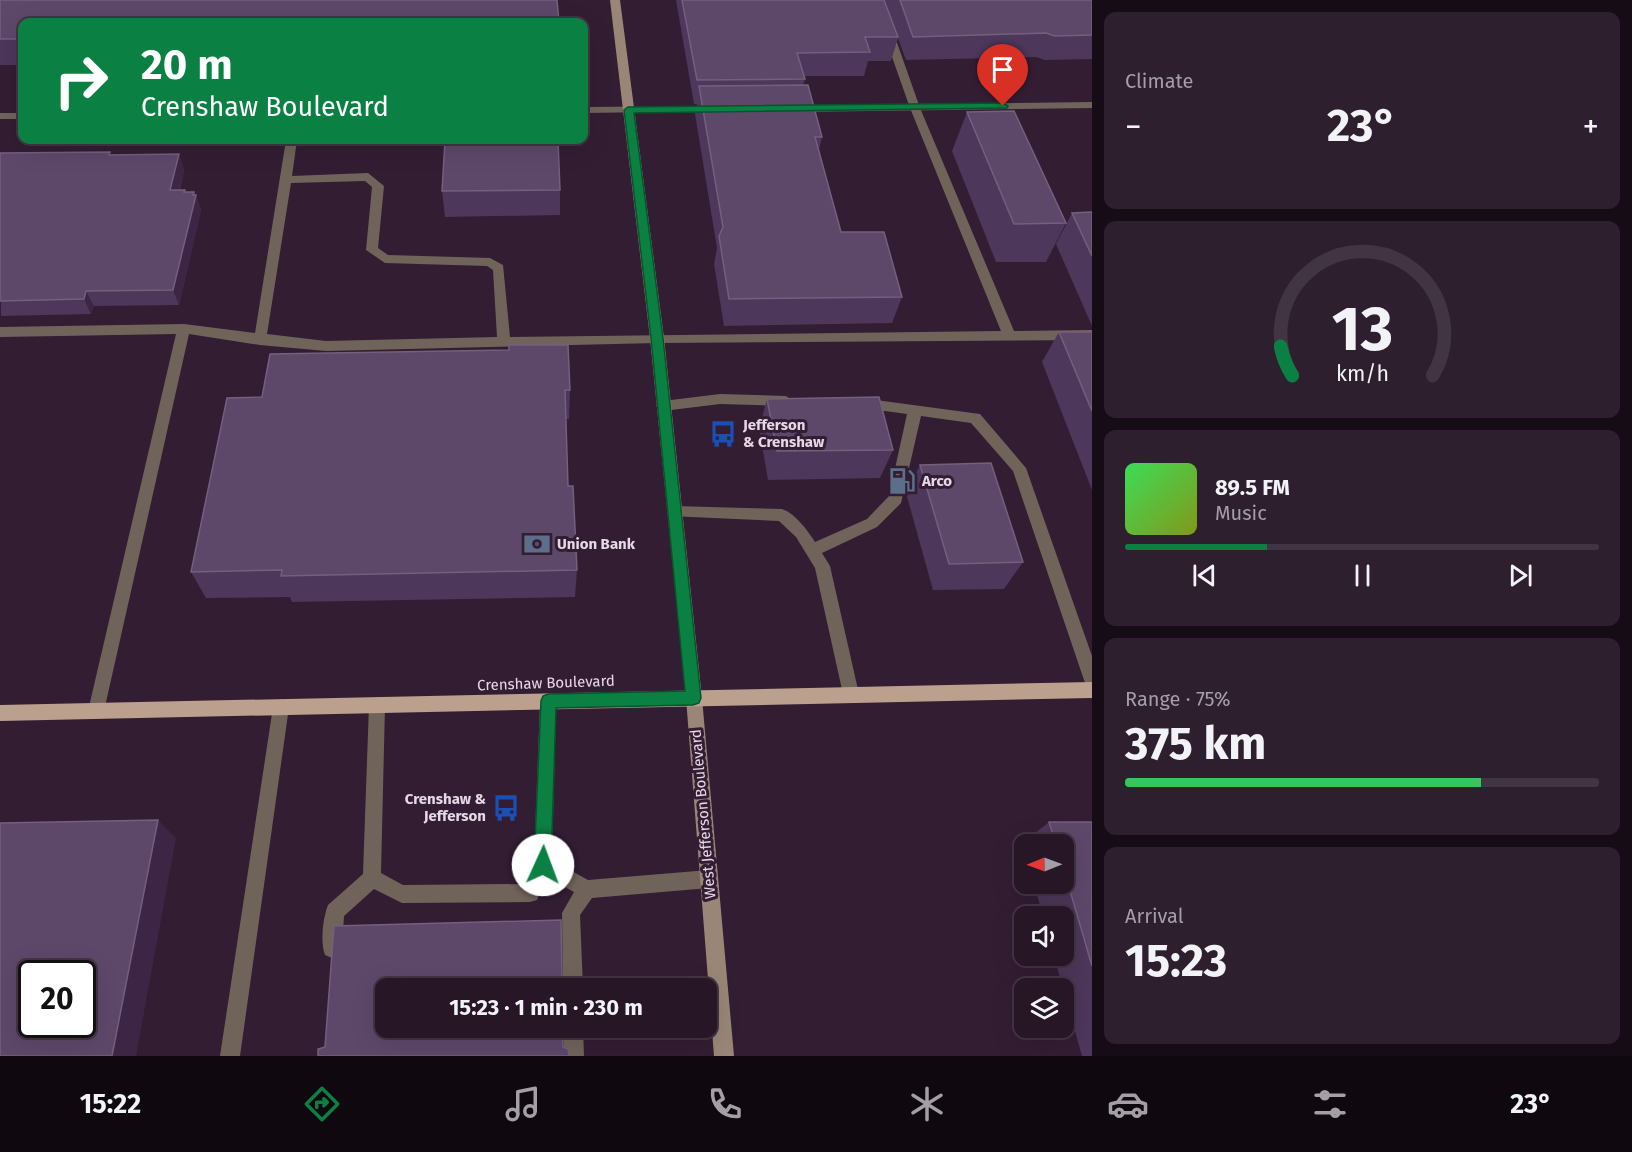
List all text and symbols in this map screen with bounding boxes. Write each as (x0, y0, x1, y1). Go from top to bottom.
text: 20 m (141, 40, 233, 90)
icon: right (42, 42, 120, 120)
pin (977, 44, 1028, 106)
icon: arrive (986, 53, 1019, 86)
text: Climate (1125, 69, 1193, 93)
text: Crenshaw Boulevard (141, 91, 389, 123)
text: 23° (1327, 99, 1397, 153)
text: − (1125, 107, 1142, 147)
text: + (1583, 107, 1599, 147)
text: 13 (1331, 292, 1393, 367)
text: km/h (1335, 362, 1389, 388)
place label: Jefferson & Crenshaw (742, 416, 825, 451)
bus stop icon: Jefferson & Crenshaw (708, 419, 738, 449)
fuel station icon: Arco (887, 466, 917, 496)
place label: Arco (921, 472, 952, 490)
text: 89.5 FM (1215, 474, 1290, 501)
text: Music (1215, 501, 1267, 525)
bank icon: Union Bank (522, 529, 552, 559)
place label: Union Bank (557, 535, 636, 553)
icon: previous (1188, 559, 1221, 592)
icon: pause (1346, 559, 1379, 592)
icon: next (1504, 559, 1537, 592)
street label: Crenshaw Boulevard (477, 672, 615, 694)
text: Range · 75% (1125, 687, 1231, 711)
text: 375 km (1125, 717, 1266, 771)
street label: West Jefferson Boulevard (687, 728, 719, 900)
place label: Crenshaw & Jefferson (405, 790, 487, 825)
bus stop icon: Crenshaw & Jefferson (491, 793, 521, 823)
position arrow (511, 833, 575, 897)
north arrow (1014, 834, 1074, 894)
map controls (1014, 834, 1074, 1038)
text: Arrival (1125, 904, 1184, 928)
button: sound (1014, 906, 1074, 966)
text: 15:23 (1125, 934, 1227, 988)
speed limit sign: 20 (18, 960, 96, 1038)
button: layers (1014, 978, 1074, 1038)
text: 15:23 · 1 min · 230 m (449, 994, 643, 1021)
icon: directions (301, 1083, 343, 1125)
icon: music (502, 1083, 544, 1125)
icon: phone (704, 1083, 746, 1125)
icon: climate (906, 1083, 948, 1125)
icon: car (1107, 1083, 1149, 1125)
icon: filters (1309, 1083, 1351, 1125)
text: 15:22 (80, 1088, 141, 1120)
text: 23° (1510, 1088, 1552, 1120)

